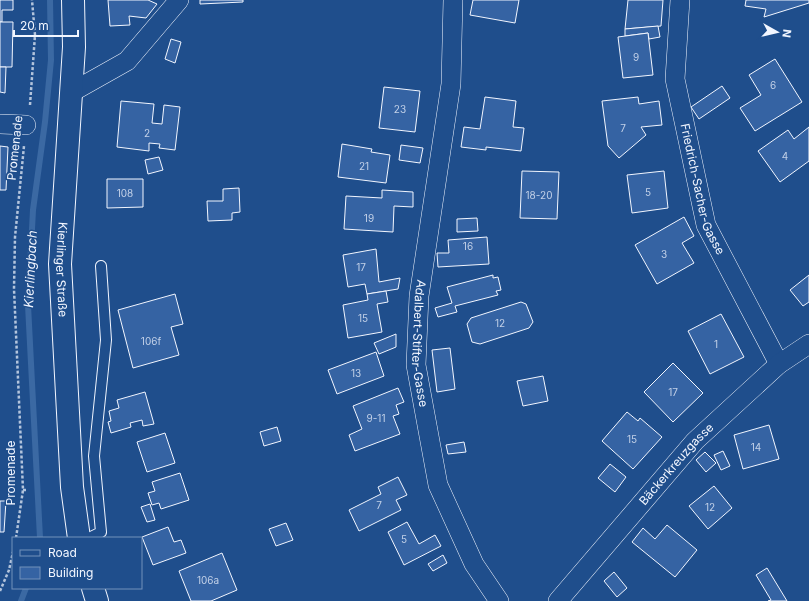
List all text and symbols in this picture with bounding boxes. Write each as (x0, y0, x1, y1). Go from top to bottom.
scale bar (14, 12, 78, 38)
north arrow (757, 12, 797, 52)
text: 20 m (20, 18, 49, 33)
text: N (779, 28, 794, 39)
house number: 9 (633, 51, 639, 63)
house number: 6 (770, 79, 776, 91)
house number: 23 (394, 103, 406, 115)
street label: Promenade (4, 115, 25, 181)
house number: 7 (620, 122, 626, 134)
street label: Friedrich-Sacher-Gasse (678, 122, 728, 257)
house number: 2 (144, 127, 150, 139)
house number: 4 (782, 150, 788, 162)
house number: 21 (359, 160, 369, 172)
house number: 5 (645, 186, 651, 198)
house number: 108 (117, 187, 133, 199)
house number: 18-20 (526, 189, 552, 201)
house number: 19 (364, 212, 374, 224)
street label: Kierlinger Straße (53, 221, 71, 318)
water label: Kierlingbach (20, 229, 40, 308)
house number: 16 (463, 240, 473, 252)
house number: 3 (661, 248, 667, 260)
house number: 17 (356, 261, 366, 273)
street label: Adalbert-Stifter-Gasse (409, 279, 432, 408)
house number: 15 (358, 312, 368, 324)
house number: 12 (495, 317, 505, 329)
house number: 106f (141, 335, 161, 347)
house number: 1 (714, 338, 718, 350)
house number: 13 (351, 367, 361, 379)
house number: 17 (668, 386, 678, 398)
house number: 9-11 (367, 412, 385, 424)
street label: Bäckerkreuzgasse (636, 420, 717, 508)
house number: 15 (627, 433, 637, 445)
street label: Promenade (3, 441, 18, 505)
house number: 14 (751, 441, 761, 453)
house number: 7 (376, 499, 382, 511)
house number: 12 (705, 501, 715, 513)
house number: 5 (401, 533, 407, 545)
legend (12, 537, 142, 589)
text: Road (48, 545, 77, 560)
text: Building (48, 565, 93, 580)
house number: 106a (197, 574, 219, 586)

